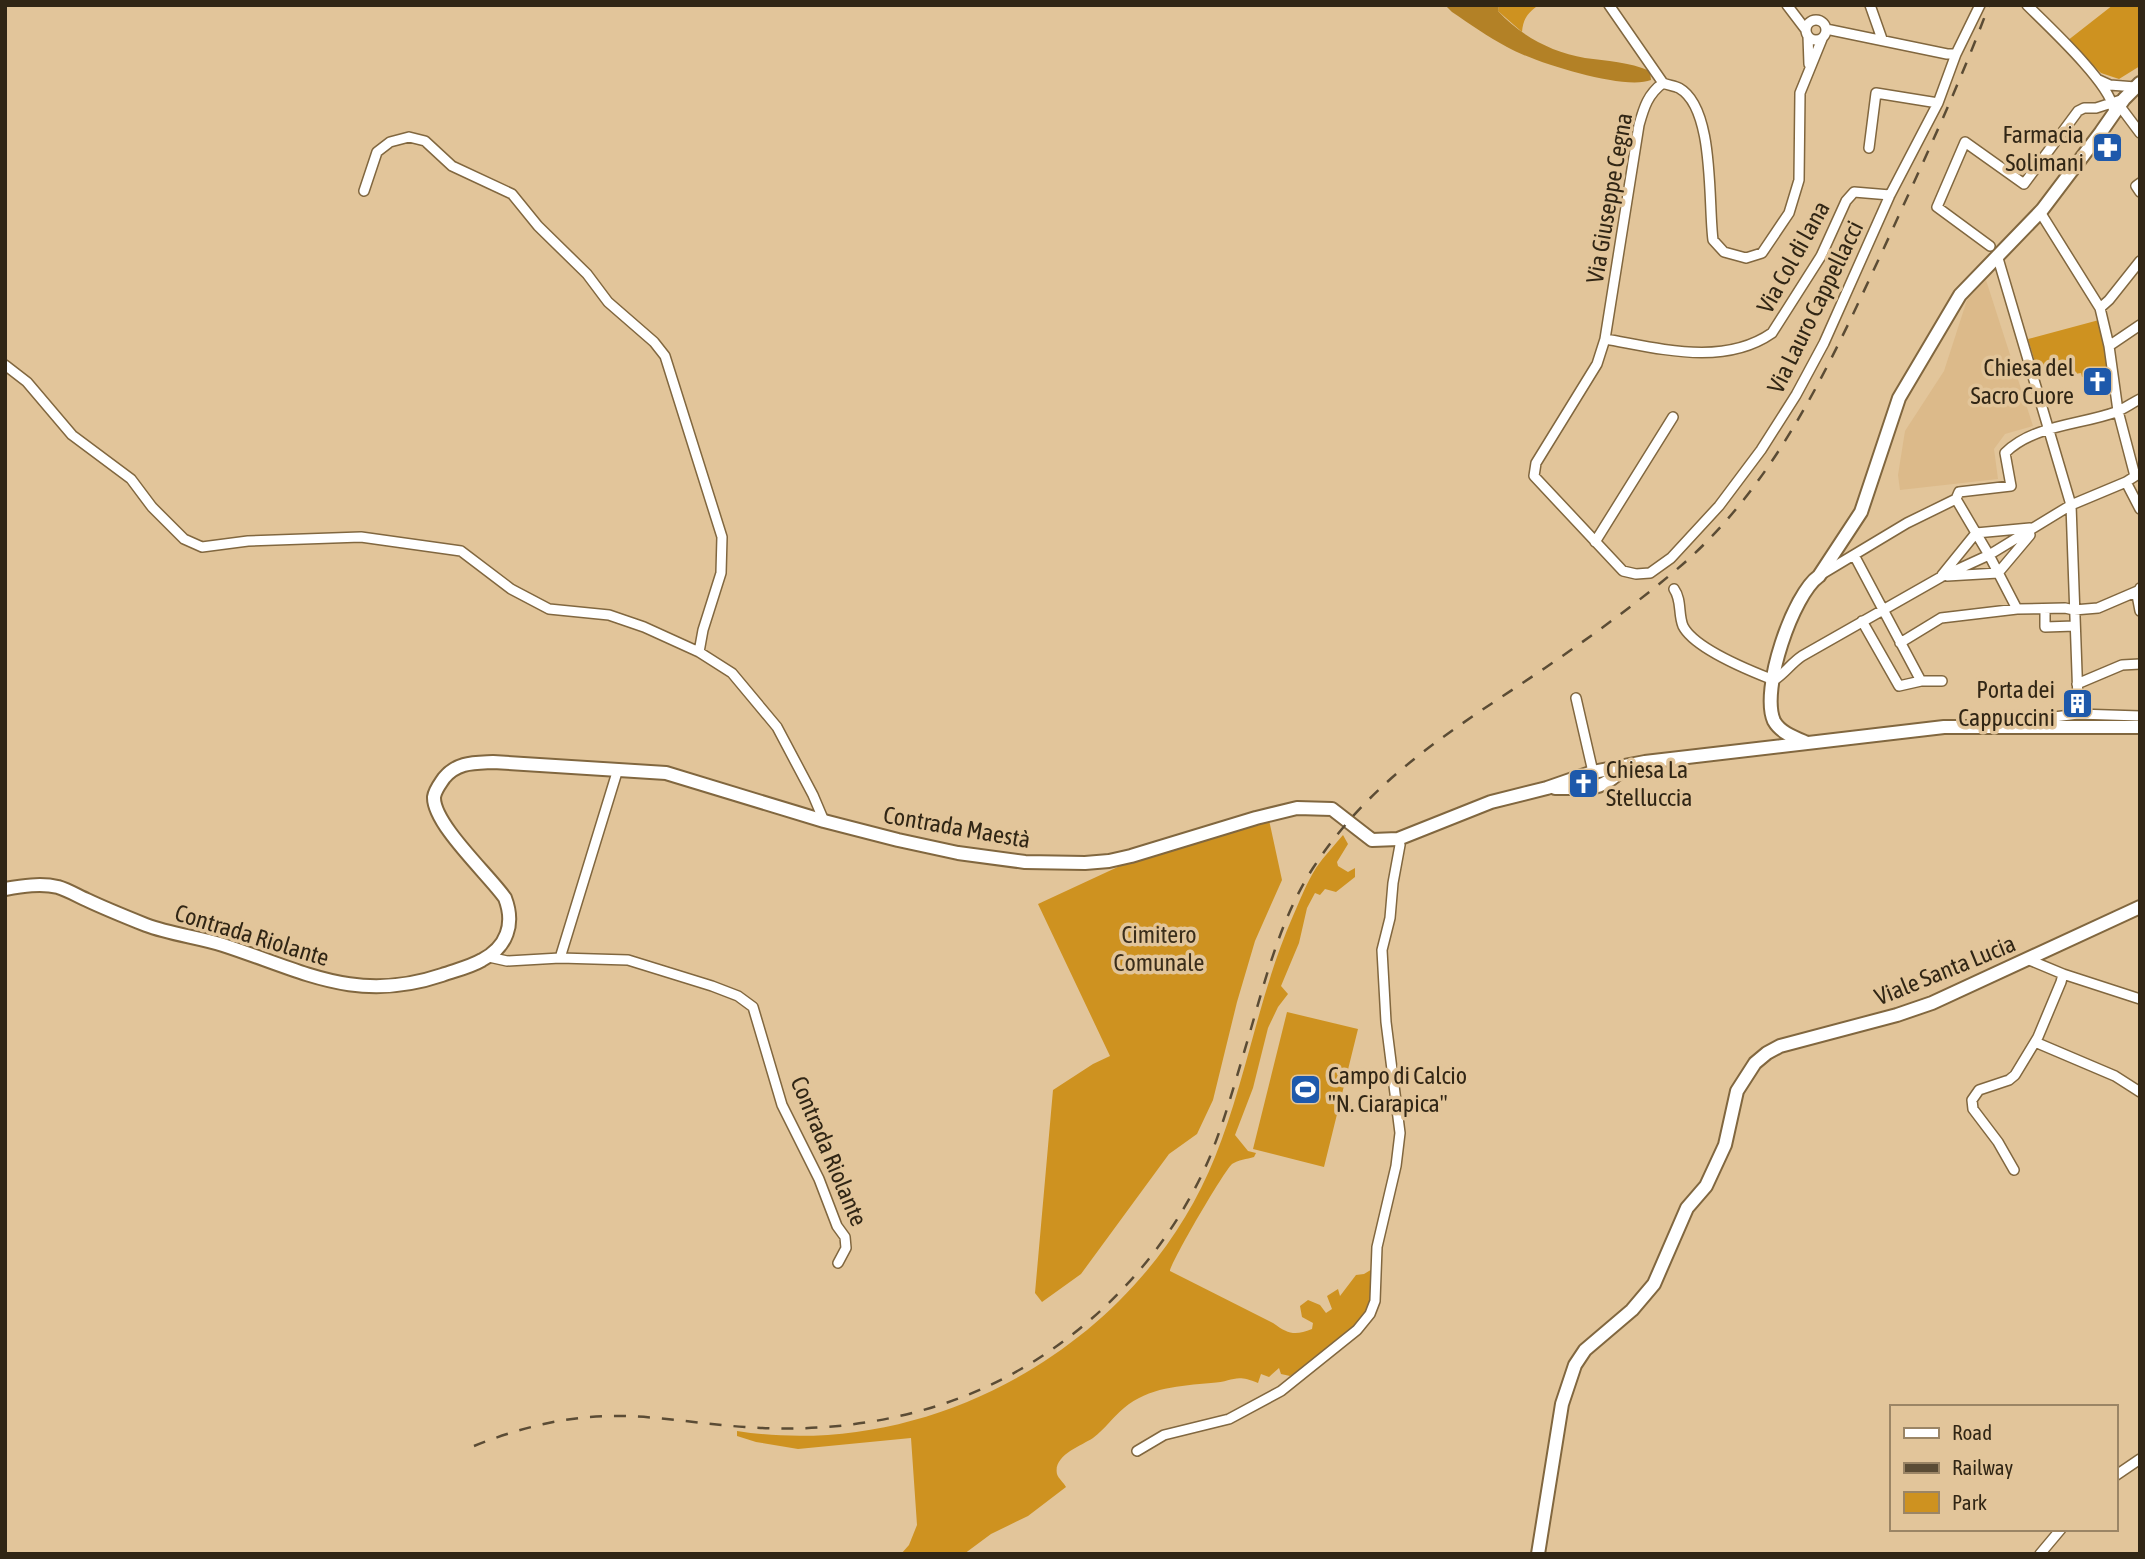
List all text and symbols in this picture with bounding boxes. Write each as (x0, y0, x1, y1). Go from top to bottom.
street label: Via Giuseppe Cegna (1581, 111, 1637, 285)
place label: Farmacia Solimani (2003, 121, 2084, 176)
pharmacy icon: Farmacia Solimani (2090, 131, 2124, 165)
street label: Via Col di lana (1751, 196, 1835, 318)
street label: Via Lauro Cappellacci (1762, 217, 1868, 397)
place label: Chiesa del Sacro Cuore (1971, 354, 2075, 409)
church icon: Chiesa del Sacro Cuore (2080, 364, 2114, 398)
place label: Porta dei Cappuccini (1958, 676, 2055, 731)
building icon: Porta dei Cappuccini (2061, 686, 2095, 720)
place label: Chiesa La Stelluccia (1606, 756, 1692, 811)
church icon: Chiesa La Stelluccia (1566, 766, 1600, 800)
street label: Contrada Maestà (881, 801, 1033, 853)
street label: Contrada Riolante (172, 899, 332, 971)
park label: Cimitero Comunale (1114, 921, 1204, 976)
street label: Viale Santa Lucia (1871, 929, 2019, 1011)
place label: Campo di Calcio "N. Ciarapica" (1328, 1062, 1467, 1117)
street label: Contrada Riolante (785, 1072, 873, 1230)
sports icon: Campo di Calcio "N. Ciarapica" (1288, 1072, 1322, 1106)
legend (1890, 1405, 2117, 1531)
text: Road (1952, 1420, 1992, 1444)
text: Railway (1952, 1455, 2014, 1479)
text: Park (1952, 1490, 1987, 1514)

